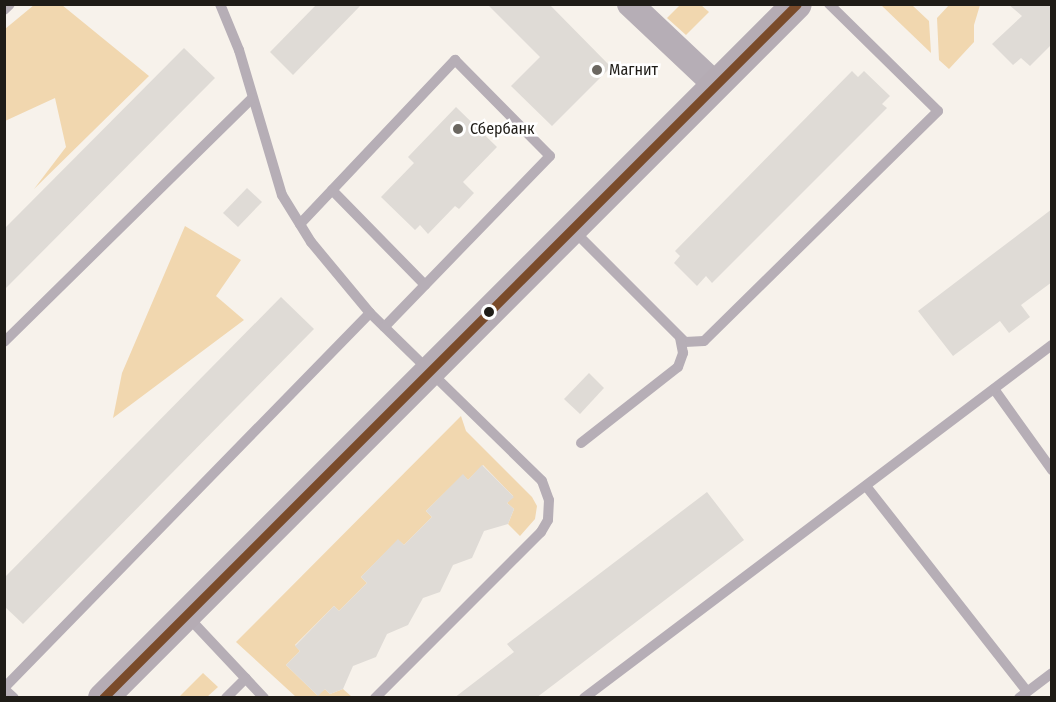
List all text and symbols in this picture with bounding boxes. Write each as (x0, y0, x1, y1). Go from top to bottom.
place label: Магнит (609, 60, 658, 80)
marker: Магнит (590, 63, 604, 77)
place label: Сбербанк (470, 119, 535, 139)
marker: Сбербанк (451, 122, 465, 136)
unlabelled marker (483, 306, 495, 318)

